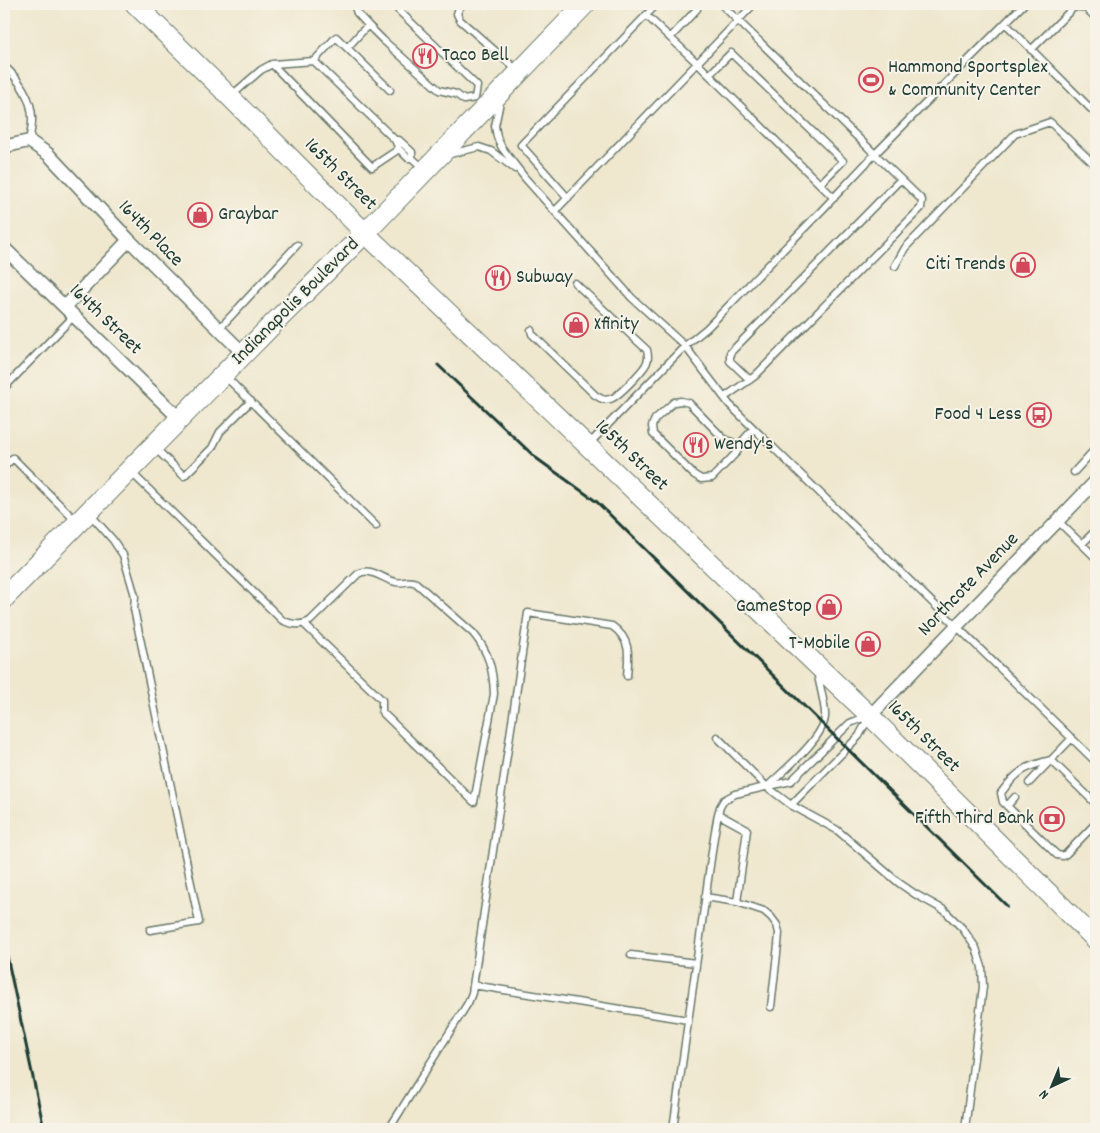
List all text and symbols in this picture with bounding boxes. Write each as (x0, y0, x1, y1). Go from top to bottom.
place label: Taco Bell (442, 42, 509, 70)
restaurant icon: Taco Bell (412, 43, 438, 69)
place label: Hammond Sportsplex & Community Center (888, 54, 1048, 105)
sports icon: Hammond Sportsplex & Community Center (858, 67, 884, 93)
street label: 165th Street (297, 132, 383, 218)
street label: 164th Place (111, 194, 189, 274)
place label: Graybar (218, 201, 279, 229)
shop icon: Graybar (187, 202, 213, 228)
street label: Indianapolis Boulevard (226, 232, 366, 372)
place label: Citi Trends (926, 251, 1006, 279)
shop icon: Citi Trends (1010, 252, 1036, 278)
place label: Subway (516, 264, 573, 292)
restaurant icon: Subway (485, 265, 511, 291)
street label: 164th Street (62, 278, 148, 362)
place label: Xfinity (594, 311, 640, 339)
shop icon: Xfinity (563, 312, 589, 338)
place label: Food 4 Less (935, 401, 1022, 429)
bus stop icon: Food 4 Less (1026, 402, 1052, 428)
street label: 165th Street (588, 414, 674, 498)
place label: Wendy's (714, 431, 773, 459)
restaurant icon: Wendy's (683, 432, 709, 458)
street label: Northcote Avenue (912, 527, 1026, 643)
place label: GameStop (736, 593, 812, 621)
shop icon: GameStop (816, 594, 842, 620)
place label: T-Mobile (789, 630, 850, 658)
shop icon: T-Mobile (855, 631, 881, 657)
street label: 165th Street (880, 694, 966, 780)
place label: Fifth Third Bank (915, 805, 1034, 833)
bank icon: Fifth Third Bank (1039, 806, 1065, 832)
north arrow (1028, 1060, 1078, 1110)
text: N (1035, 1084, 1054, 1104)

